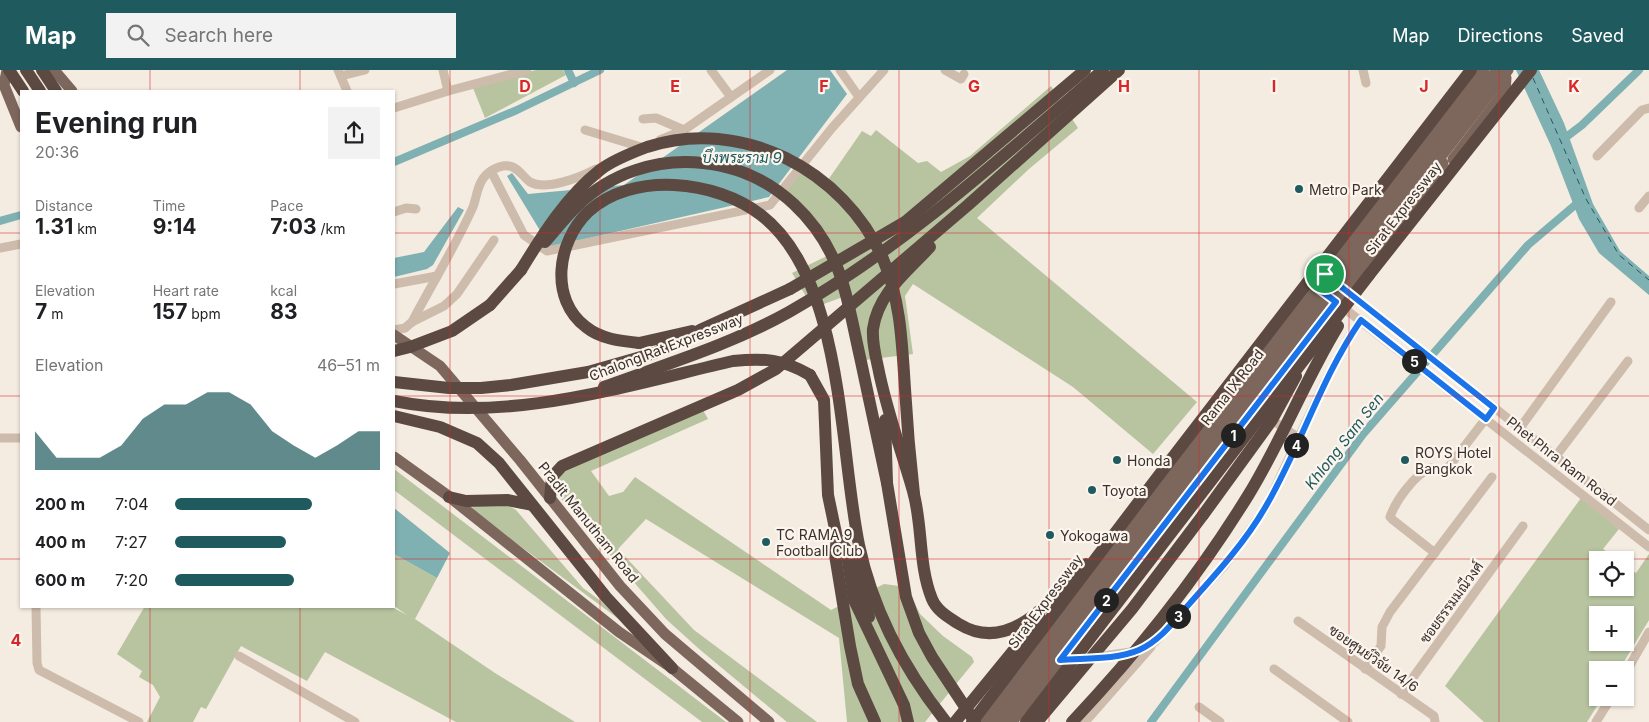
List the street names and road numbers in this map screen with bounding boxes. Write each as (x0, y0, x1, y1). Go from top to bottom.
street label: Sirat Expressway (1361, 158, 1445, 258)
street label: Chalong Rat Expressway (586, 310, 746, 384)
street label: Rama IX Road (1197, 346, 1267, 428)
street label: Phet Phra Ram Road (1504, 413, 1620, 509)
street label: Pradit Manutham Road (535, 458, 643, 586)
street label: Sirat Expressway (1004, 550, 1086, 651)
street label: ซอยธรรมมณีวงศ์ (1416, 558, 1486, 646)
street label: ซอยศูนย์วิจัย 14/6 (1325, 621, 1422, 697)

